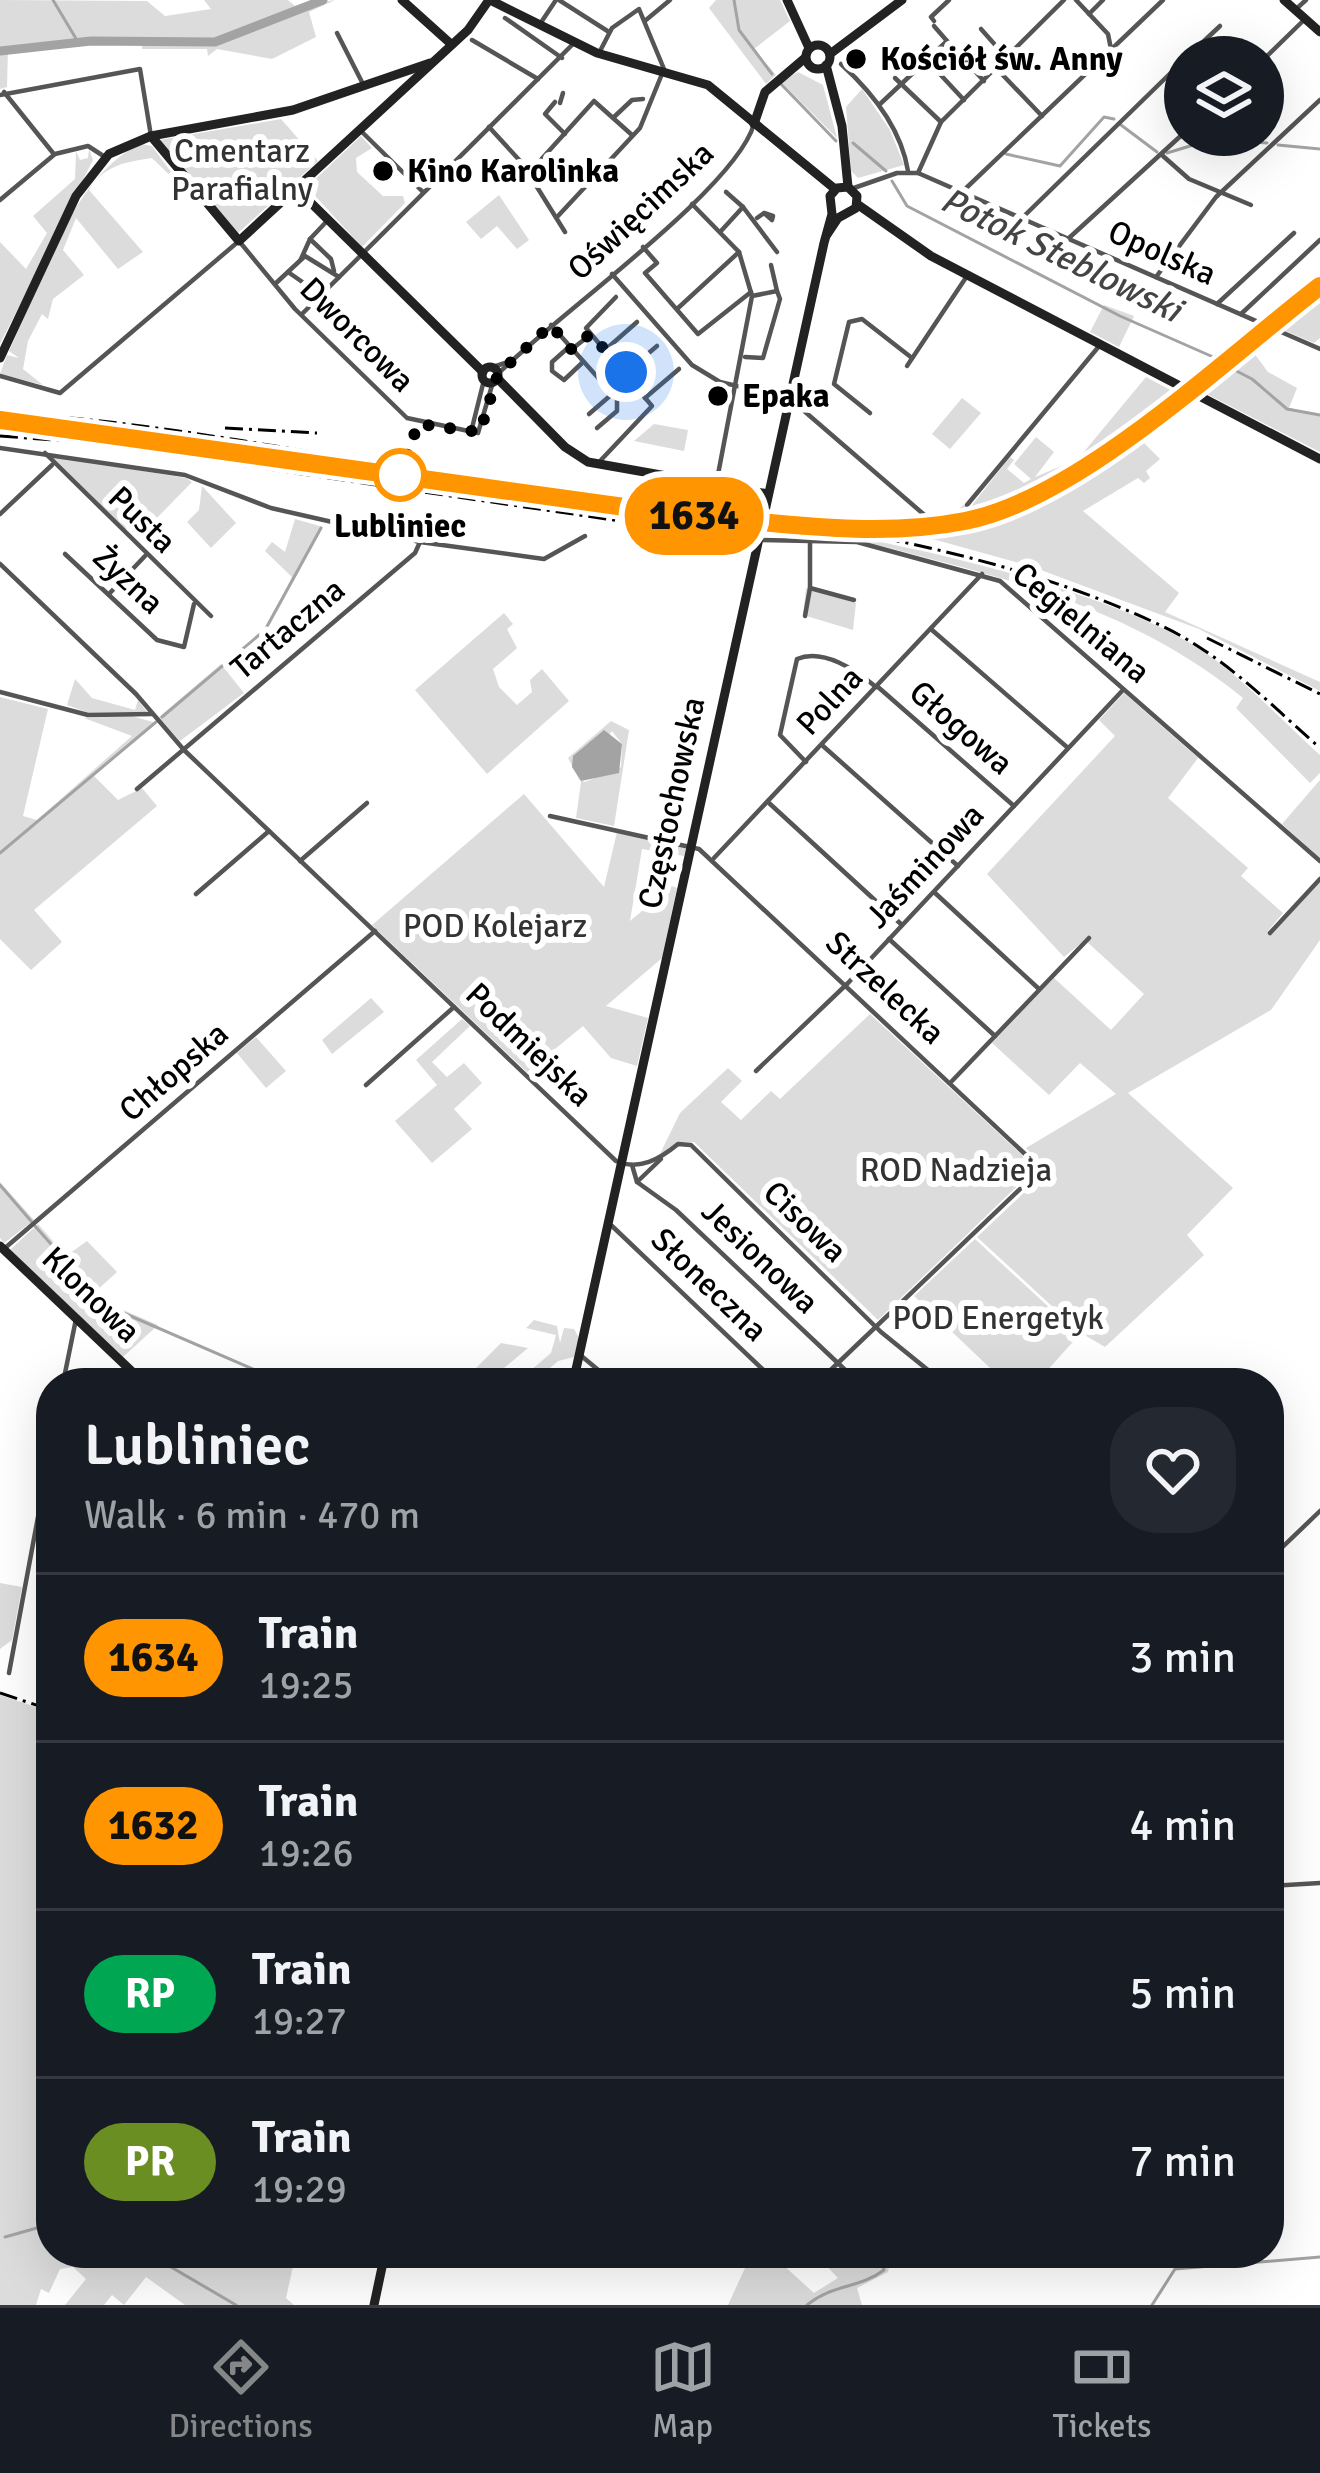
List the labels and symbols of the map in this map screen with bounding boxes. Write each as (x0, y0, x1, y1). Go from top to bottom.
place label: Kościół św. Anny (880, 39, 1123, 80)
marker: Kościół św. Anny (843, 46, 869, 72)
park label: Cmentarz Parafialny (171, 131, 313, 210)
street label: Oświęcimska (559, 133, 723, 289)
place label: Kino Karolinka (407, 151, 619, 192)
marker: Kino Karolinka (370, 158, 396, 184)
water label: Potok Steblowski (933, 177, 1192, 334)
street label: Opolska (1102, 211, 1222, 295)
street label: Dworcowa (291, 269, 423, 401)
your location (596, 342, 656, 402)
place label: Epaka (742, 376, 830, 417)
marker: Epaka (705, 383, 731, 409)
marker: Lubliniec (375, 450, 425, 500)
line badge: 1634 (610, 477, 778, 555)
street label: Pusta (99, 478, 185, 562)
place label: Lubliniec (334, 506, 466, 547)
street label: Żyzna (84, 537, 172, 623)
street label: Cegielniana (1004, 554, 1158, 692)
street label: Tartaczna (223, 569, 353, 689)
street label: Polna (788, 658, 872, 744)
street label: Głogowa (901, 672, 1021, 784)
street label: Częstochowska (630, 693, 714, 913)
street label: Jaśminowa (857, 795, 993, 937)
park label: POD Kolejarz (403, 906, 587, 947)
street label: Strzelecka (817, 923, 953, 1053)
street label: Podmiejska (457, 974, 601, 1116)
street label: Chłopska (111, 1013, 237, 1131)
park label: ROD Nadzieja (860, 1150, 1052, 1191)
street label: Cisowa (755, 1172, 855, 1272)
street label: Jesionowa (693, 1191, 827, 1323)
street label: Słoneczna (642, 1220, 776, 1350)
street label: Klonowa (33, 1238, 149, 1352)
park label: POD Energetyk (892, 1298, 1104, 1339)

